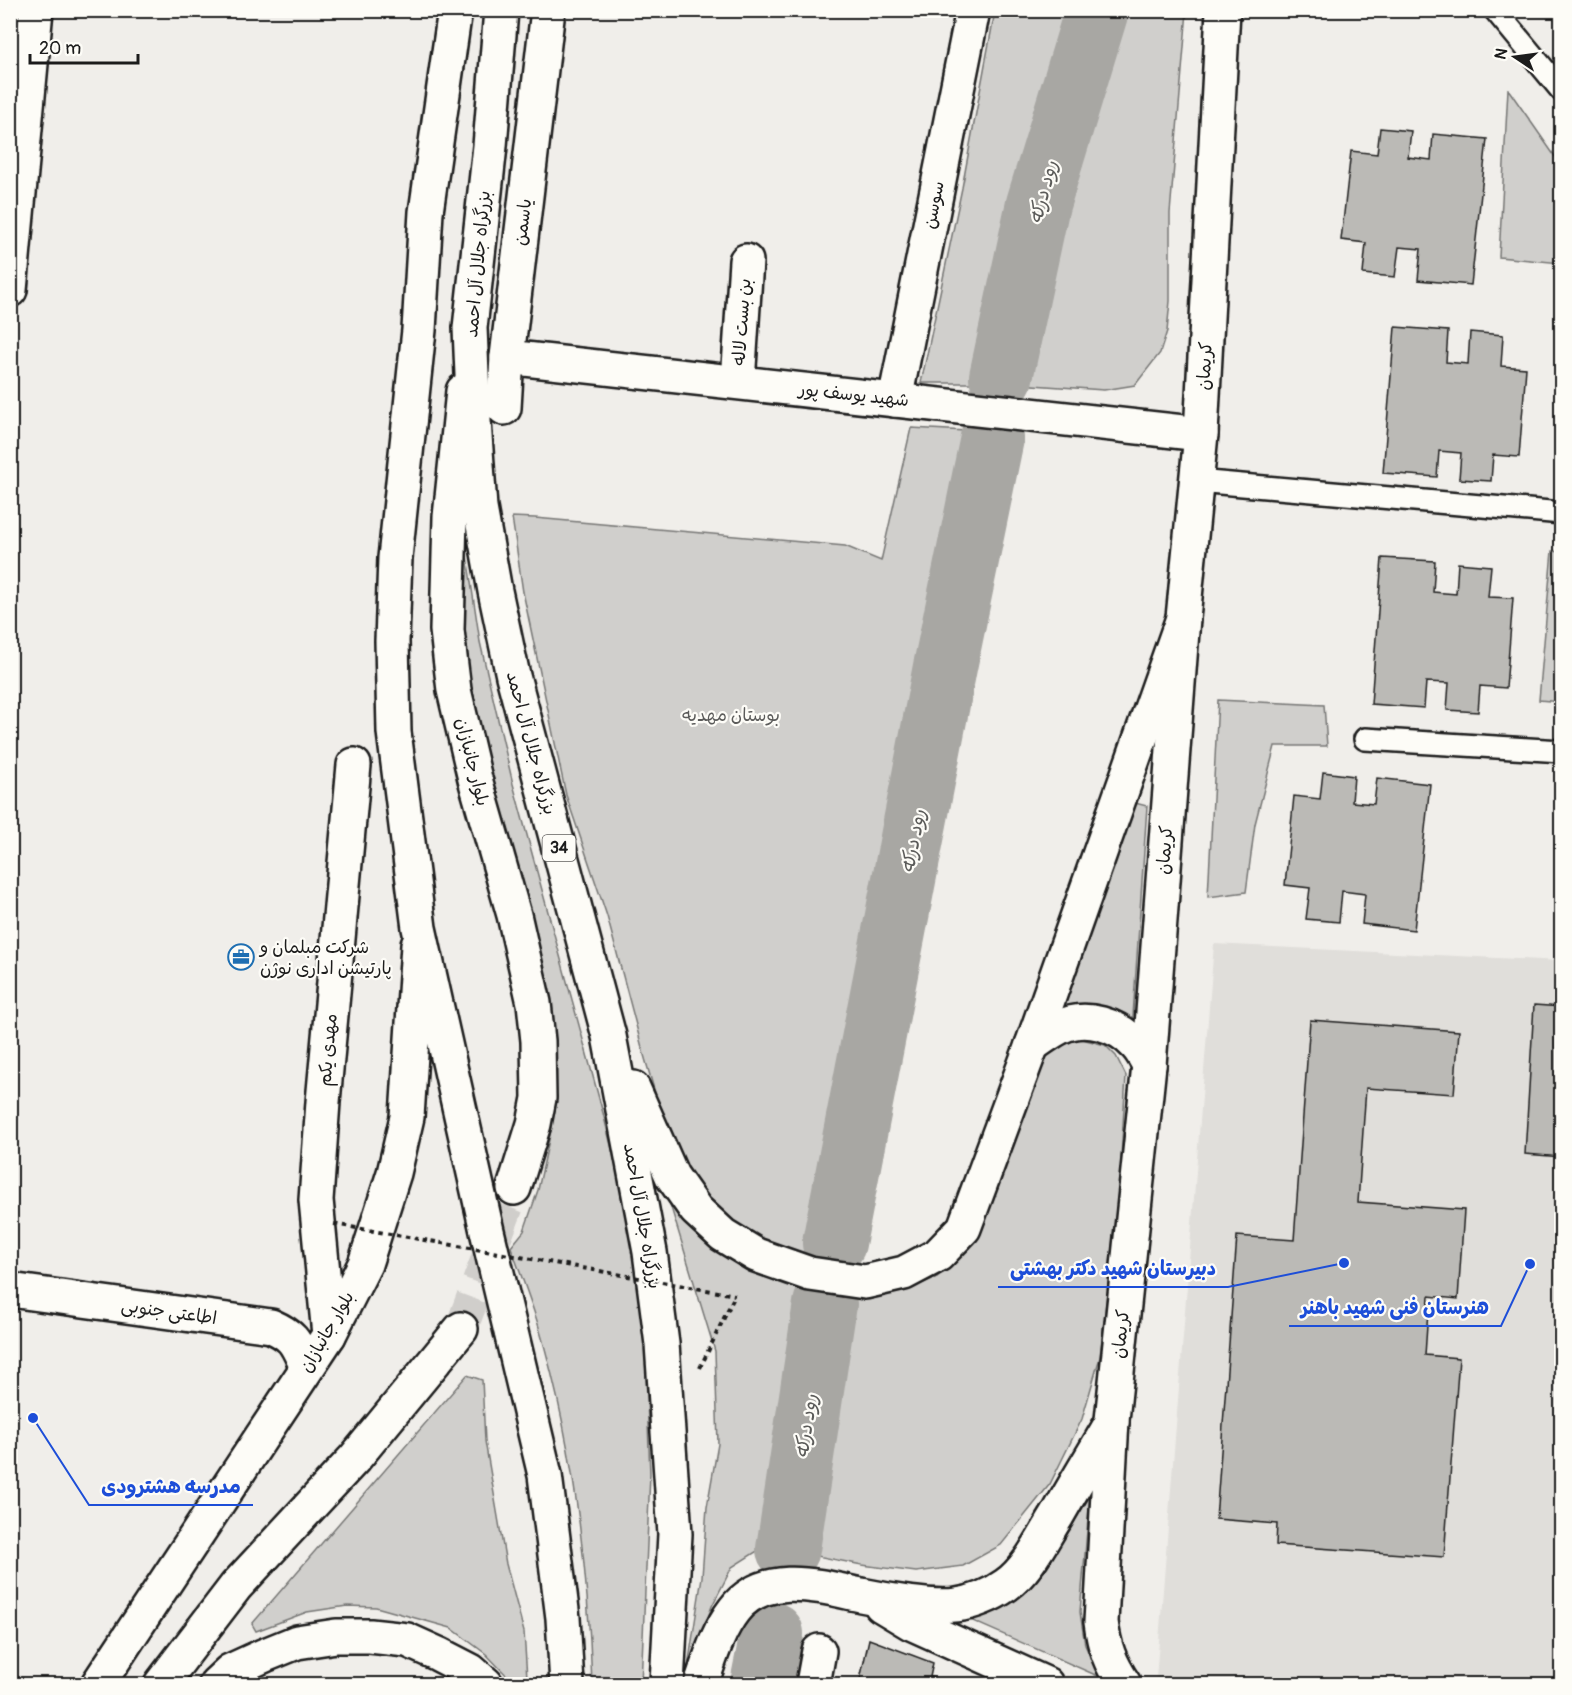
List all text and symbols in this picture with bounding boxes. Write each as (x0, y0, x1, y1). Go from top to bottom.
scale bar (30, 27, 138, 65)
north arrow (1485, 27, 1545, 87)
text: 20 m (39, 37, 81, 60)
text: N (1490, 46, 1512, 61)
water label: رود درکه (1023, 157, 1063, 226)
street label: سوسن (918, 179, 950, 231)
street label: بزرگراه جلال آل احمد (460, 189, 496, 339)
street label: یاسمن (509, 197, 537, 247)
street label: بن بست لاله (727, 278, 757, 366)
street label: کریمان (1192, 341, 1218, 391)
street label: شهید یوسف پور (796, 378, 910, 412)
street label: بزرگراه جلال آل احمد (501, 669, 561, 817)
park label: بوستان مهدیه (682, 704, 780, 727)
street label: بلوار جانبازان (450, 715, 494, 809)
water label: رود درکه (895, 807, 931, 875)
street label: کریمان (1152, 824, 1178, 875)
road number: 34 (542, 835, 576, 861)
place label: شرکت مبلمان و پارتیشن اداری نوژن (258, 936, 392, 980)
office icon: شرکت مبلمان و پارتیشن اداری نوژن (226, 942, 256, 972)
street label: مهدی یکم (313, 1013, 345, 1088)
street label: بزرگراه جلال آل احمد (618, 1141, 666, 1291)
callout: دبیرستان شهید دکتر بهشتی (998, 1249, 1228, 1287)
text: دبیرستان شهید دکتر بهشتی (1010, 1256, 1216, 1281)
street label: بلوار جانبازان (294, 1287, 360, 1377)
callout: هنرستان فنی شهید باهنر (1289, 1288, 1501, 1326)
street label: اطاعتی جنوبی (120, 1294, 218, 1330)
text: هنرستان فنی شهید باهنر (1299, 1295, 1489, 1320)
street label: کریمان (1107, 1308, 1135, 1360)
water label: رود درکه (789, 1392, 823, 1460)
callout: مدرسه هشترودی (89, 1467, 253, 1505)
text: مدرسه هشترودی (101, 1474, 241, 1499)

